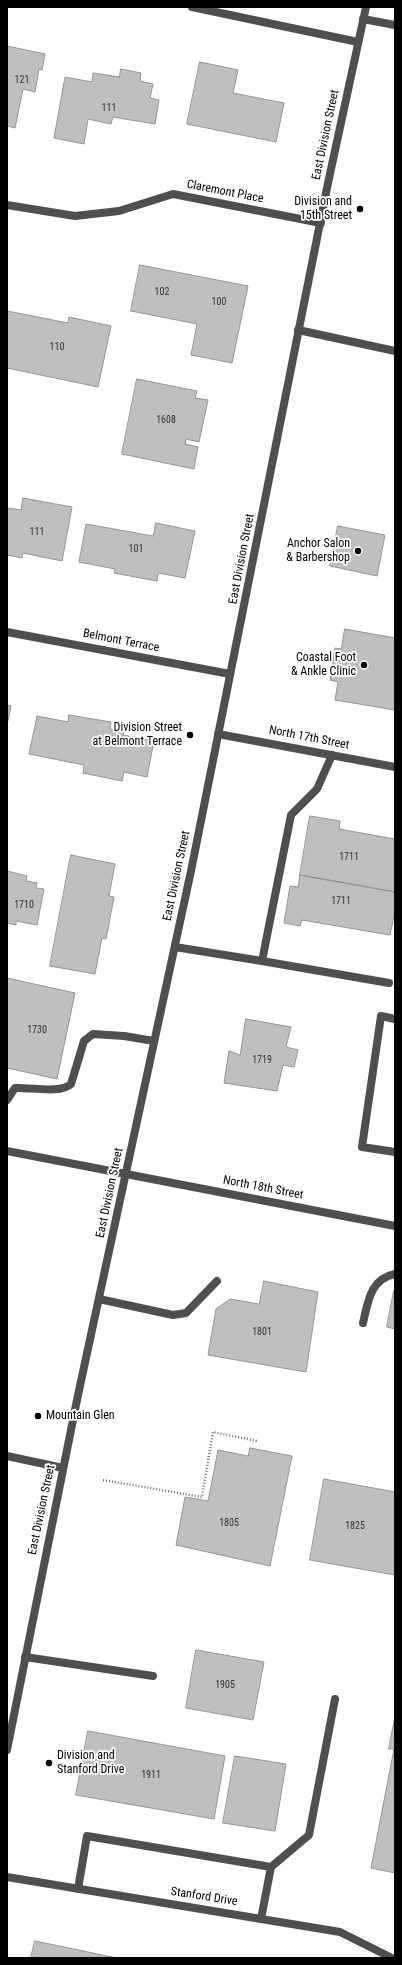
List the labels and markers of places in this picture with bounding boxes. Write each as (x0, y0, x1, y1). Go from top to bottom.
place label: Division and 15th Street (294, 195, 352, 223)
marker: Division and 15th Street (355, 204, 365, 214)
place label: Anchor Salon & Barbershop (286, 537, 350, 565)
marker: Anchor Salon & Barbershop (353, 546, 363, 556)
place label: Coastal Foot & Ankle Clinic (291, 651, 356, 679)
marker: Coastal Foot & Ankle Clinic (359, 660, 369, 670)
place label: Division Street at Belmont Terrace (93, 721, 182, 749)
marker: Division Street at Belmont Terrace (185, 730, 195, 740)
place label: Mountain Glen (46, 1409, 115, 1423)
marker: Mountain Glen (33, 1411, 43, 1421)
place label: Division and Stanford Drive (57, 1749, 124, 1777)
marker: Division and Stanford Drive (44, 1758, 54, 1768)

